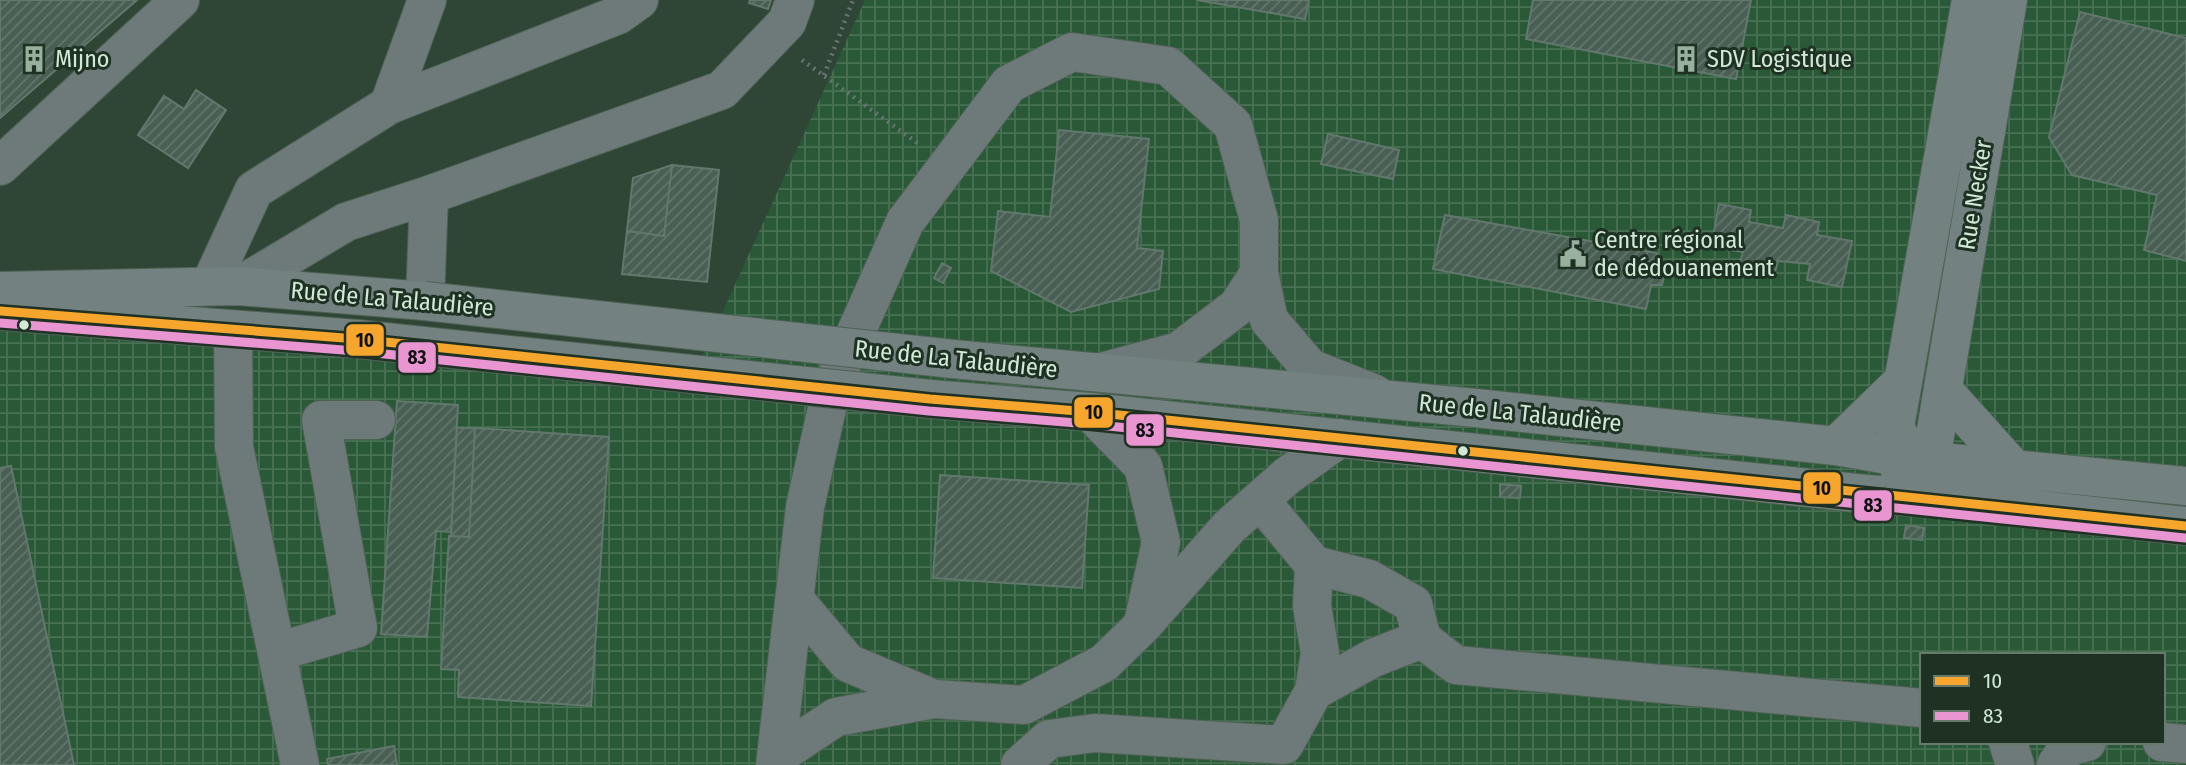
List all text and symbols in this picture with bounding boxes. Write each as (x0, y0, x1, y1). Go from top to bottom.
building icon: Mijno (19, 44, 49, 74)
building icon: SDV Logistique (1671, 44, 1701, 74)
place label: Mijno (55, 45, 109, 73)
place label: SDV Logistique (1707, 45, 1852, 73)
street label: Rue Necker (1952, 137, 1998, 252)
place label: Centre régional de dédouanement (1594, 226, 1774, 282)
public building icon: Centre régional de dédouanement (1558, 239, 1588, 269)
street label: Rue de La Talaudière (289, 276, 495, 322)
unlabelled marker (17, 318, 31, 332)
line badge: 10 (345, 323, 385, 357)
text: 10 (356, 329, 374, 352)
street label: Rue de La Talaudière (853, 334, 1059, 384)
line badge: 83 (397, 341, 437, 374)
text: 83 (407, 346, 427, 369)
street label: Rue de La Talaudière (1417, 388, 1623, 438)
line badge: 10 (1073, 396, 1114, 429)
text: 10 (1085, 401, 1103, 424)
line badge: 83 (1125, 413, 1165, 447)
text: 83 (1135, 419, 1155, 442)
unlabelled marker (1456, 444, 1470, 458)
line badge: 10 (1802, 471, 1842, 505)
text: 10 (1813, 477, 1831, 500)
line badge: 83 (1853, 489, 1893, 522)
text: 83 (1863, 494, 1883, 517)
legend (1920, 653, 2165, 744)
text: 10 (1983, 668, 2002, 694)
text: 83 (1983, 703, 2003, 729)

